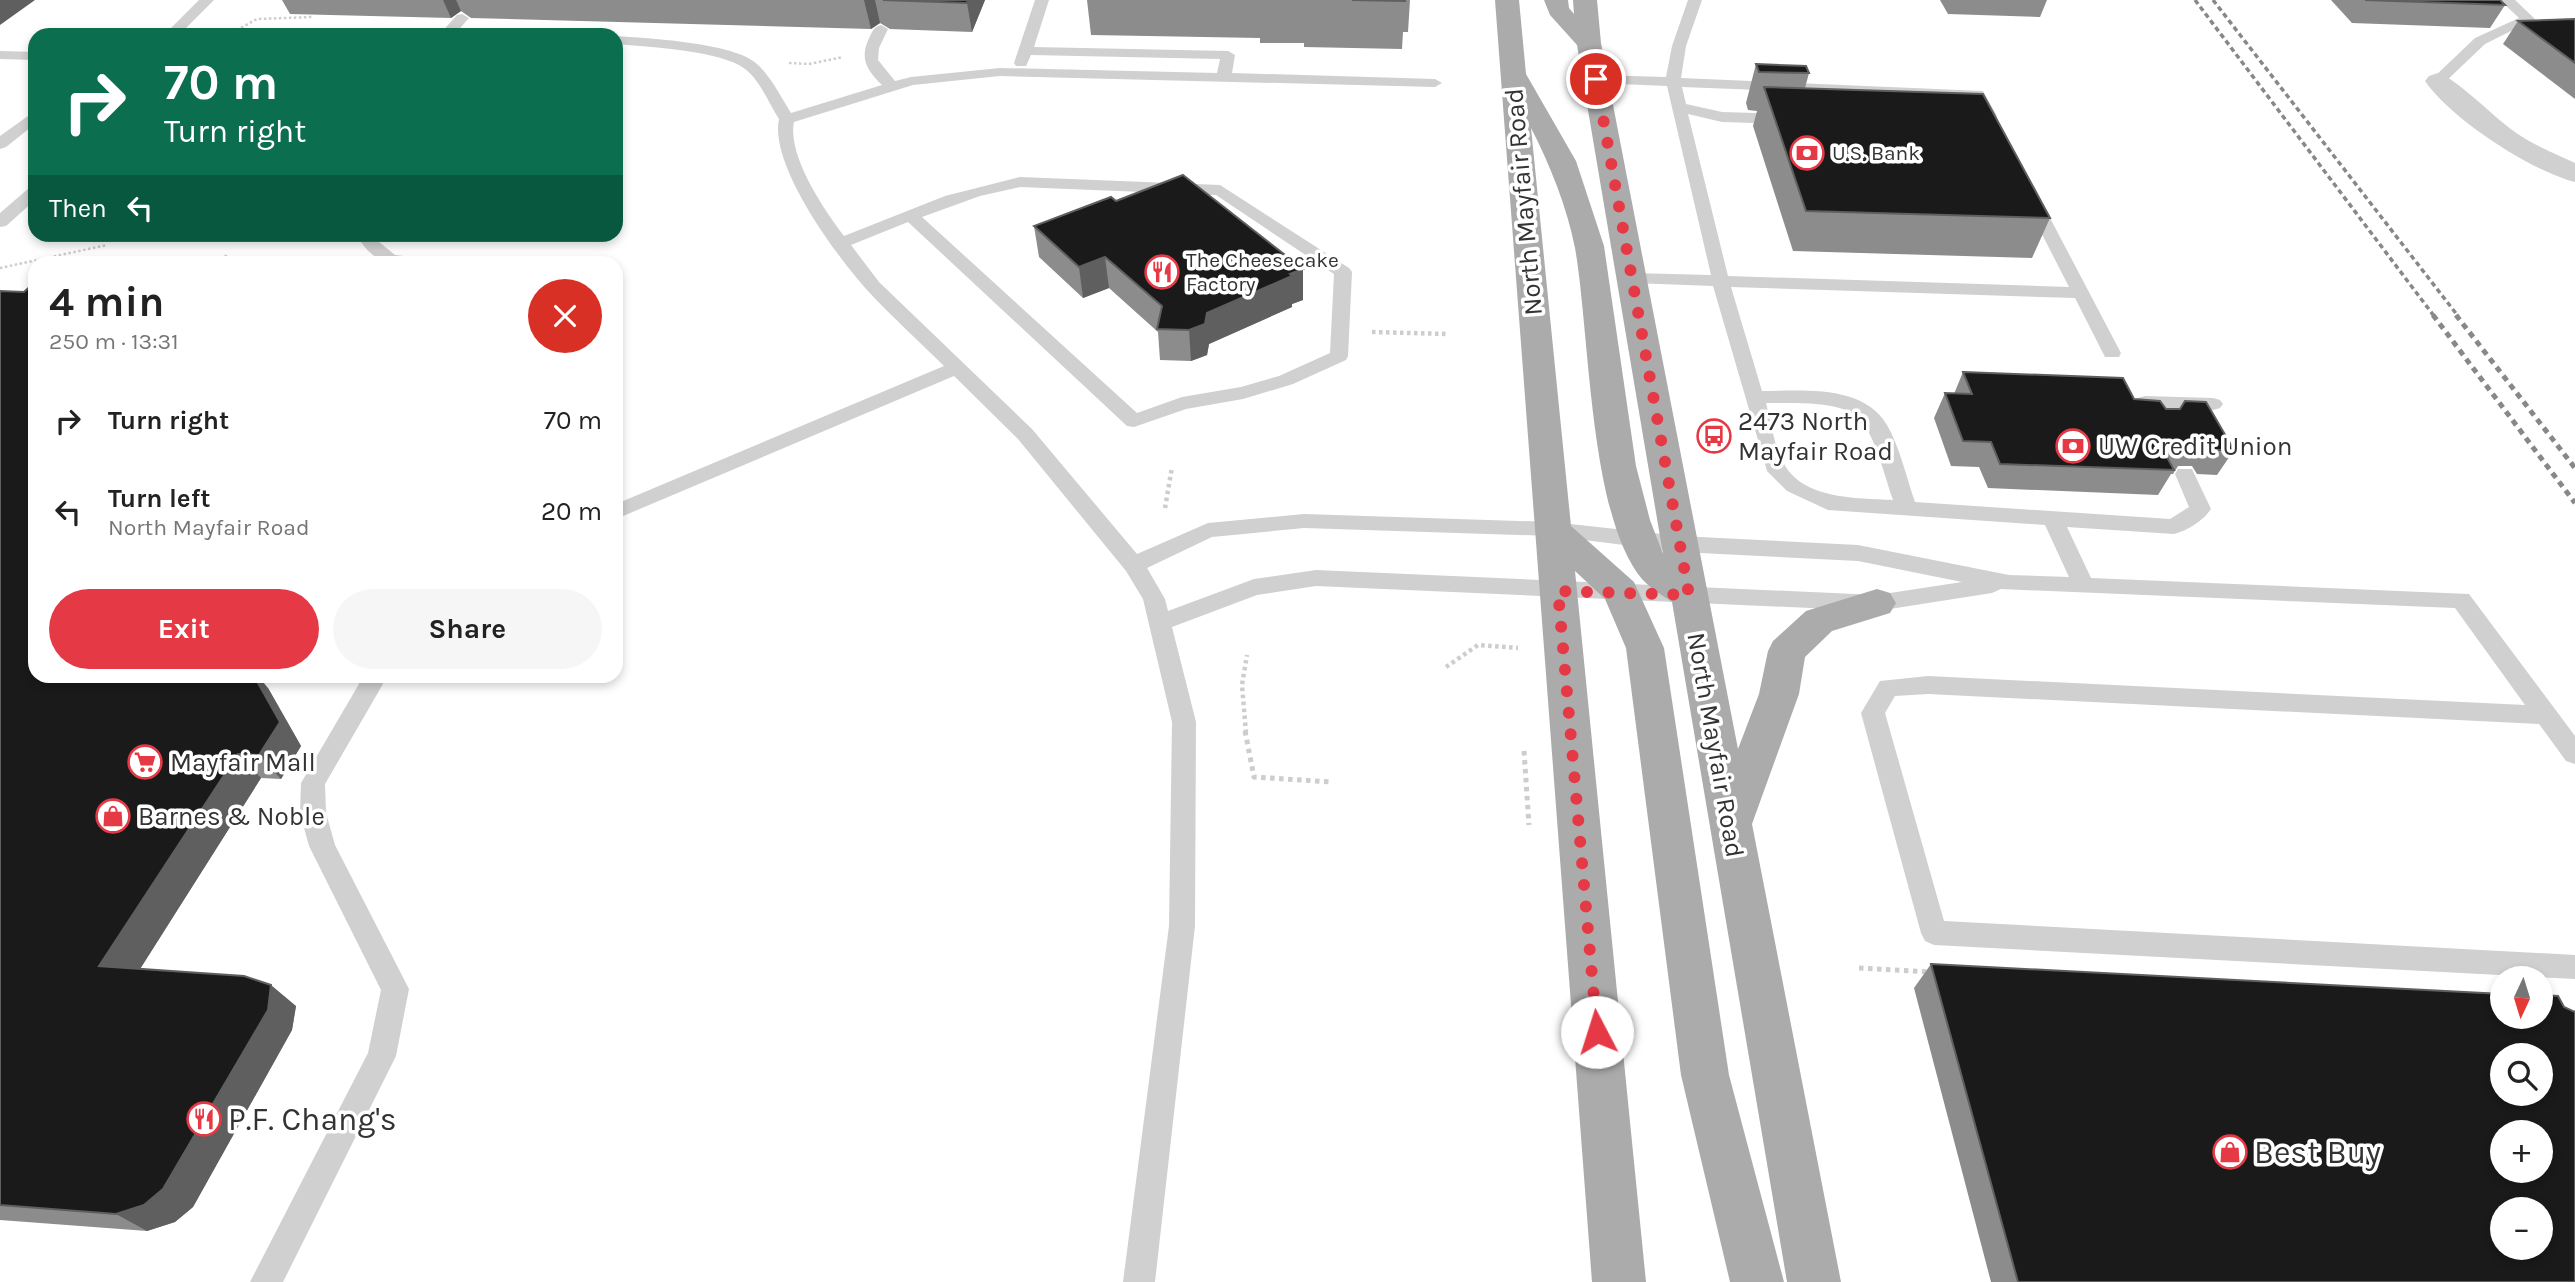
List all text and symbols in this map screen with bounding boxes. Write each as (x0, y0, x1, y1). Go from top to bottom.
pin (1566, 49, 1626, 109)
text: 70 m (164, 54, 278, 111)
icon: right (49, 56, 140, 147)
icon: arrive (1577, 60, 1615, 98)
street label: North Mayfair Road (1498, 87, 1549, 317)
text: Turn right (164, 113, 306, 150)
bank icon: U.S. Bank (1788, 134, 1826, 172)
place label: U.S. Bank (1832, 141, 1920, 165)
icon: left (121, 189, 159, 227)
text: Then (49, 193, 107, 224)
place label: The Cheesecake Factory (1186, 248, 1339, 296)
restaurant icon: The Cheesecake Factory (1143, 253, 1181, 291)
text: 4 min (49, 277, 164, 327)
button: close (528, 279, 602, 353)
text: 250 m · 13:31 (49, 328, 179, 355)
icon: right (49, 402, 87, 440)
text: Turn right (108, 405, 229, 436)
text: 70 m (544, 405, 602, 436)
place label: 2473 North Mayfair Road (1738, 406, 1893, 467)
bus stop icon: 2473 North Mayfair Road (1695, 417, 1733, 455)
bank icon: UW Credit Union (2054, 427, 2092, 465)
place label: UW Credit Union (2098, 431, 2293, 462)
text: Turn left (108, 483, 210, 514)
icon: left (49, 493, 87, 531)
text: 20 m (541, 496, 602, 527)
text: North Mayfair Road (108, 514, 310, 541)
button: Exit (49, 589, 319, 669)
button: Share (333, 589, 602, 669)
street label: North Mayfair Road (1680, 630, 1751, 860)
supermarket icon: Mayfair Mall (126, 743, 164, 781)
place label: Mayfair Mall (170, 747, 316, 778)
shop icon: Barnes & Noble (94, 797, 132, 835)
place label: Barnes & Noble (138, 801, 325, 832)
north arrow (2490, 966, 2553, 1029)
map controls (2490, 966, 2553, 1260)
position arrow (1560, 995, 1634, 1069)
button: search (2490, 1043, 2553, 1106)
restaurant icon: P.F. Chang's (185, 1100, 223, 1138)
place label: P.F. Chang's (228, 1101, 397, 1138)
button: + (2490, 1120, 2553, 1183)
shop icon: Best Buy (2211, 1133, 2249, 1171)
place label: Best Buy (2254, 1134, 2381, 1171)
button: − (2490, 1197, 2553, 1260)

